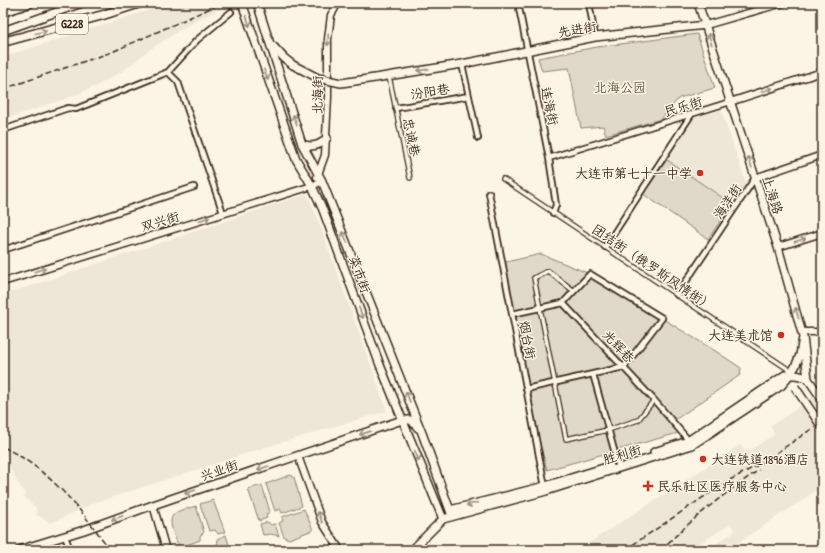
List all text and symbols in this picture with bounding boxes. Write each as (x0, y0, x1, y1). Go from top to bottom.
road number: G228 (56, 14, 88, 34)
one-way arrow (244, 14, 252, 26)
street label: 先进街 (556, 17, 598, 41)
one-way arrow (34, 28, 47, 35)
one-way arrow (706, 32, 713, 45)
one-way arrow (325, 33, 332, 46)
one-way arrow (417, 66, 430, 74)
one-way arrow (263, 69, 271, 81)
street label: 北海街 (308, 75, 326, 115)
park label: 北海公园 (594, 78, 646, 96)
street label: 汾阳巷 (409, 79, 451, 103)
street label: 连海街 (537, 85, 563, 127)
one-way arrow (761, 86, 774, 93)
street label: 民乐街 (662, 92, 704, 120)
one-way arrow (290, 114, 298, 126)
street label: 忠诚巷 (399, 116, 425, 158)
one-way arrow (746, 156, 753, 169)
place label: 大连市第七十一中学 (575, 164, 692, 182)
marker: 大连市第七十一中学 (695, 168, 705, 178)
street label: 上海路 (758, 174, 788, 216)
street label: 海洋街 (709, 180, 745, 222)
street label: 双兴街 (139, 207, 181, 235)
one-way arrow (198, 215, 211, 222)
street label: 团结街（俄罗斯风情街） (589, 220, 717, 314)
one-way arrow (340, 232, 348, 244)
one-way arrow (793, 236, 806, 243)
street label: 菜市街 (345, 253, 375, 295)
one-way arrow (34, 266, 47, 273)
one-way arrow (358, 307, 366, 319)
one-way arrow (793, 307, 800, 320)
street label: 烟台街 (515, 319, 541, 361)
street label: 光辉巷 (599, 326, 639, 366)
place label: 大连美术馆 (708, 326, 773, 344)
marker: 大连美术馆 (776, 330, 786, 340)
one-way arrow (403, 392, 411, 404)
one-way arrow (359, 430, 372, 437)
street label: 胜利街 (601, 440, 643, 468)
one-way arrow (414, 450, 422, 462)
place label: 大连铁道1896酒店 (711, 450, 809, 468)
marker: 大连铁道1896酒店 (698, 454, 708, 464)
street label: 兴业街 (198, 455, 240, 485)
one-way arrow (256, 465, 269, 472)
place label: 民乐社区医疗服务中心 (657, 477, 787, 495)
marker: 民乐社区医疗服务中心 (642, 480, 654, 492)
one-way arrow (184, 489, 197, 496)
one-way arrow (466, 501, 479, 508)
one-way arrow (316, 511, 324, 523)
one-way arrow (111, 515, 123, 523)

